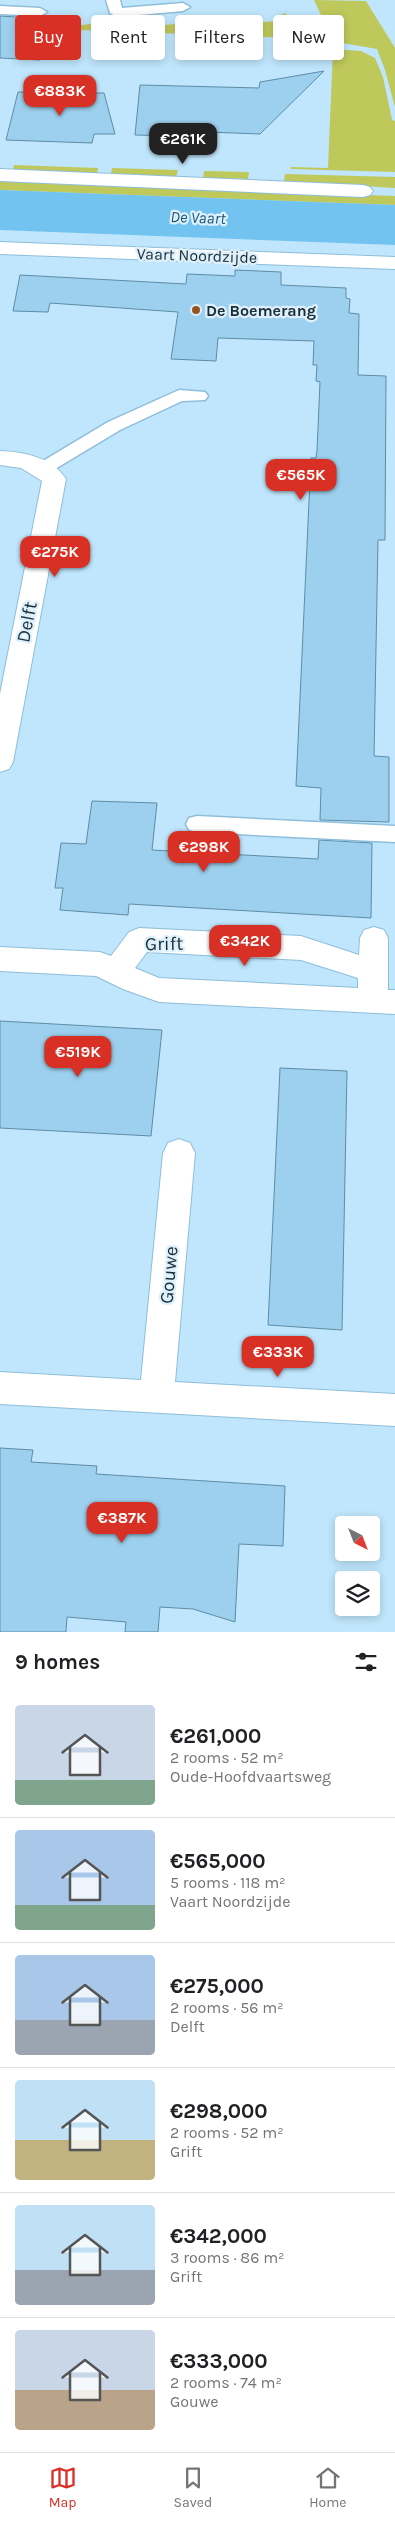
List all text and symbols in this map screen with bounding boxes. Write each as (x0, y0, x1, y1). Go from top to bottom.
chip: Buy (15, 15, 81, 60)
chip: Rent (91, 15, 165, 60)
chip: Filters (175, 15, 263, 60)
chip: New (273, 15, 344, 60)
pin: €883K (25, 74, 95, 117)
text: €883K (34, 81, 86, 100)
pin: €261K (148, 122, 218, 165)
text: €261K (160, 129, 206, 148)
water label: De Vaart (170, 207, 226, 228)
street label: Vaart Noordzijde (136, 244, 258, 267)
place label: De Boemerang (206, 301, 316, 320)
marker: De Boemerang (190, 304, 202, 316)
pin: €565K (266, 458, 336, 501)
text: €565K (277, 465, 325, 484)
pin: €275K (20, 536, 90, 578)
text: €275K (31, 542, 79, 561)
street label: Delft (12, 600, 42, 645)
pin: €298K (169, 830, 239, 873)
text: €298K (179, 837, 229, 856)
pin: €342K (210, 924, 280, 967)
text: €342K (220, 931, 270, 950)
street label: Grift (145, 933, 183, 955)
pin: €519K (43, 1036, 113, 1078)
text: €519K (55, 1042, 101, 1061)
street label: Gouwe (156, 1245, 182, 1305)
pin: €333K (243, 1336, 313, 1378)
text: €333K (253, 1342, 303, 1361)
pin: €387K (87, 1502, 157, 1544)
text: €387K (98, 1508, 146, 1527)
north arrow (335, 1516, 380, 1561)
map controls (335, 1516, 380, 1616)
button: layers (335, 1571, 380, 1616)
icon: filters (352, 1648, 380, 1676)
text: 9 homes (15, 1650, 100, 1674)
text: €261,000 (170, 1724, 261, 1748)
icon: home (55, 1725, 115, 1785)
text: 2 rooms · 52 m² (170, 1748, 284, 1767)
text: Oude-Hoofdvaartsweg (170, 1767, 331, 1786)
text: €565,000 (170, 1849, 266, 1873)
icon: home (55, 1850, 115, 1910)
text: 5 rooms · 118 m² (170, 1873, 286, 1892)
text: Vaart Noordzijde (170, 1892, 290, 1911)
text: €275,000 (170, 1974, 264, 1998)
icon: home (55, 1975, 115, 2035)
text: 2 rooms · 56 m² (170, 1998, 284, 2017)
text: Delft (170, 2017, 205, 2036)
text: €298,000 (170, 2099, 268, 2123)
icon: home (55, 2100, 115, 2160)
text: 2 rooms · 52 m² (170, 2123, 284, 2142)
text: Grift (170, 2142, 202, 2161)
text: €342,000 (170, 2224, 267, 2248)
icon: home (55, 2225, 115, 2285)
text: 3 rooms · 86 m² (170, 2248, 285, 2267)
text: Grift (170, 2267, 202, 2286)
text: €333,000 (170, 2349, 268, 2373)
icon: home (55, 2350, 115, 2410)
text: 2 rooms · 74 m² (170, 2373, 282, 2392)
text: Gouwe (170, 2392, 219, 2411)
tab: Map (49, 2464, 77, 2511)
tab: Saved (174, 2464, 212, 2511)
tab: Home (309, 2464, 347, 2511)

